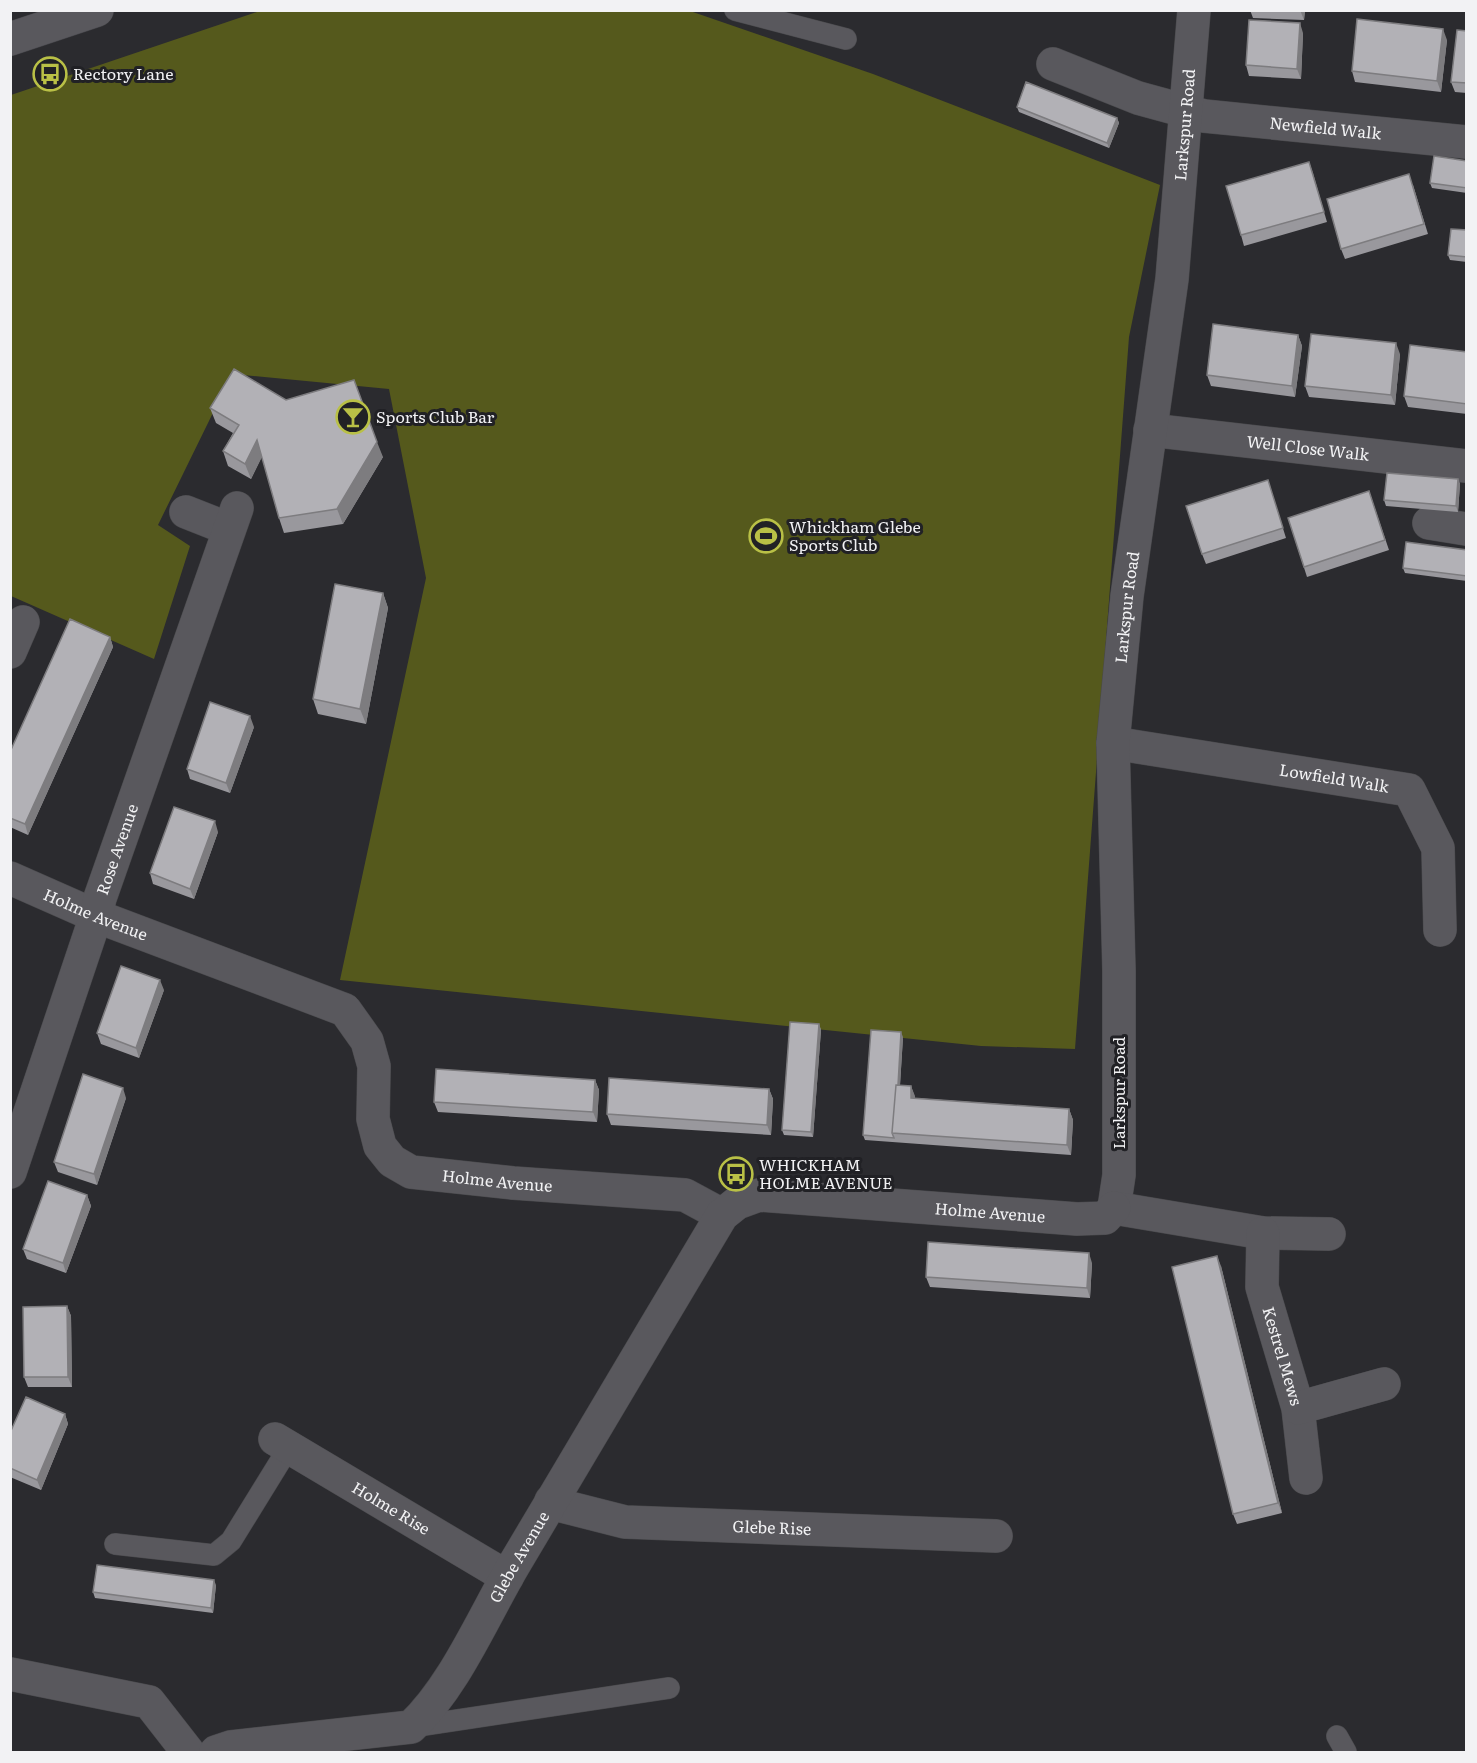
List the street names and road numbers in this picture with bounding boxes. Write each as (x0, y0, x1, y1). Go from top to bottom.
street label: Larkspur Road (1167, 67, 1200, 182)
street label: Newfield Walk (1269, 110, 1383, 145)
street label: Well Close Walk (1246, 428, 1371, 466)
street label: Larkspur Road (1108, 549, 1144, 664)
street label: Lowfield Walk (1278, 757, 1391, 798)
street label: Rose Avenue (89, 800, 143, 898)
street label: Holme Avenue (40, 881, 152, 946)
street label: Larkspur Road (1106, 1037, 1130, 1149)
street label: Holme Avenue (441, 1162, 553, 1197)
street label: Holme Avenue (934, 1195, 1046, 1228)
street label: Kestrel Mews (1257, 1303, 1310, 1408)
street label: Holme Rise (348, 1475, 435, 1540)
street label: Glebe Avenue (482, 1506, 554, 1607)
street label: Glebe Rise (732, 1513, 812, 1540)

